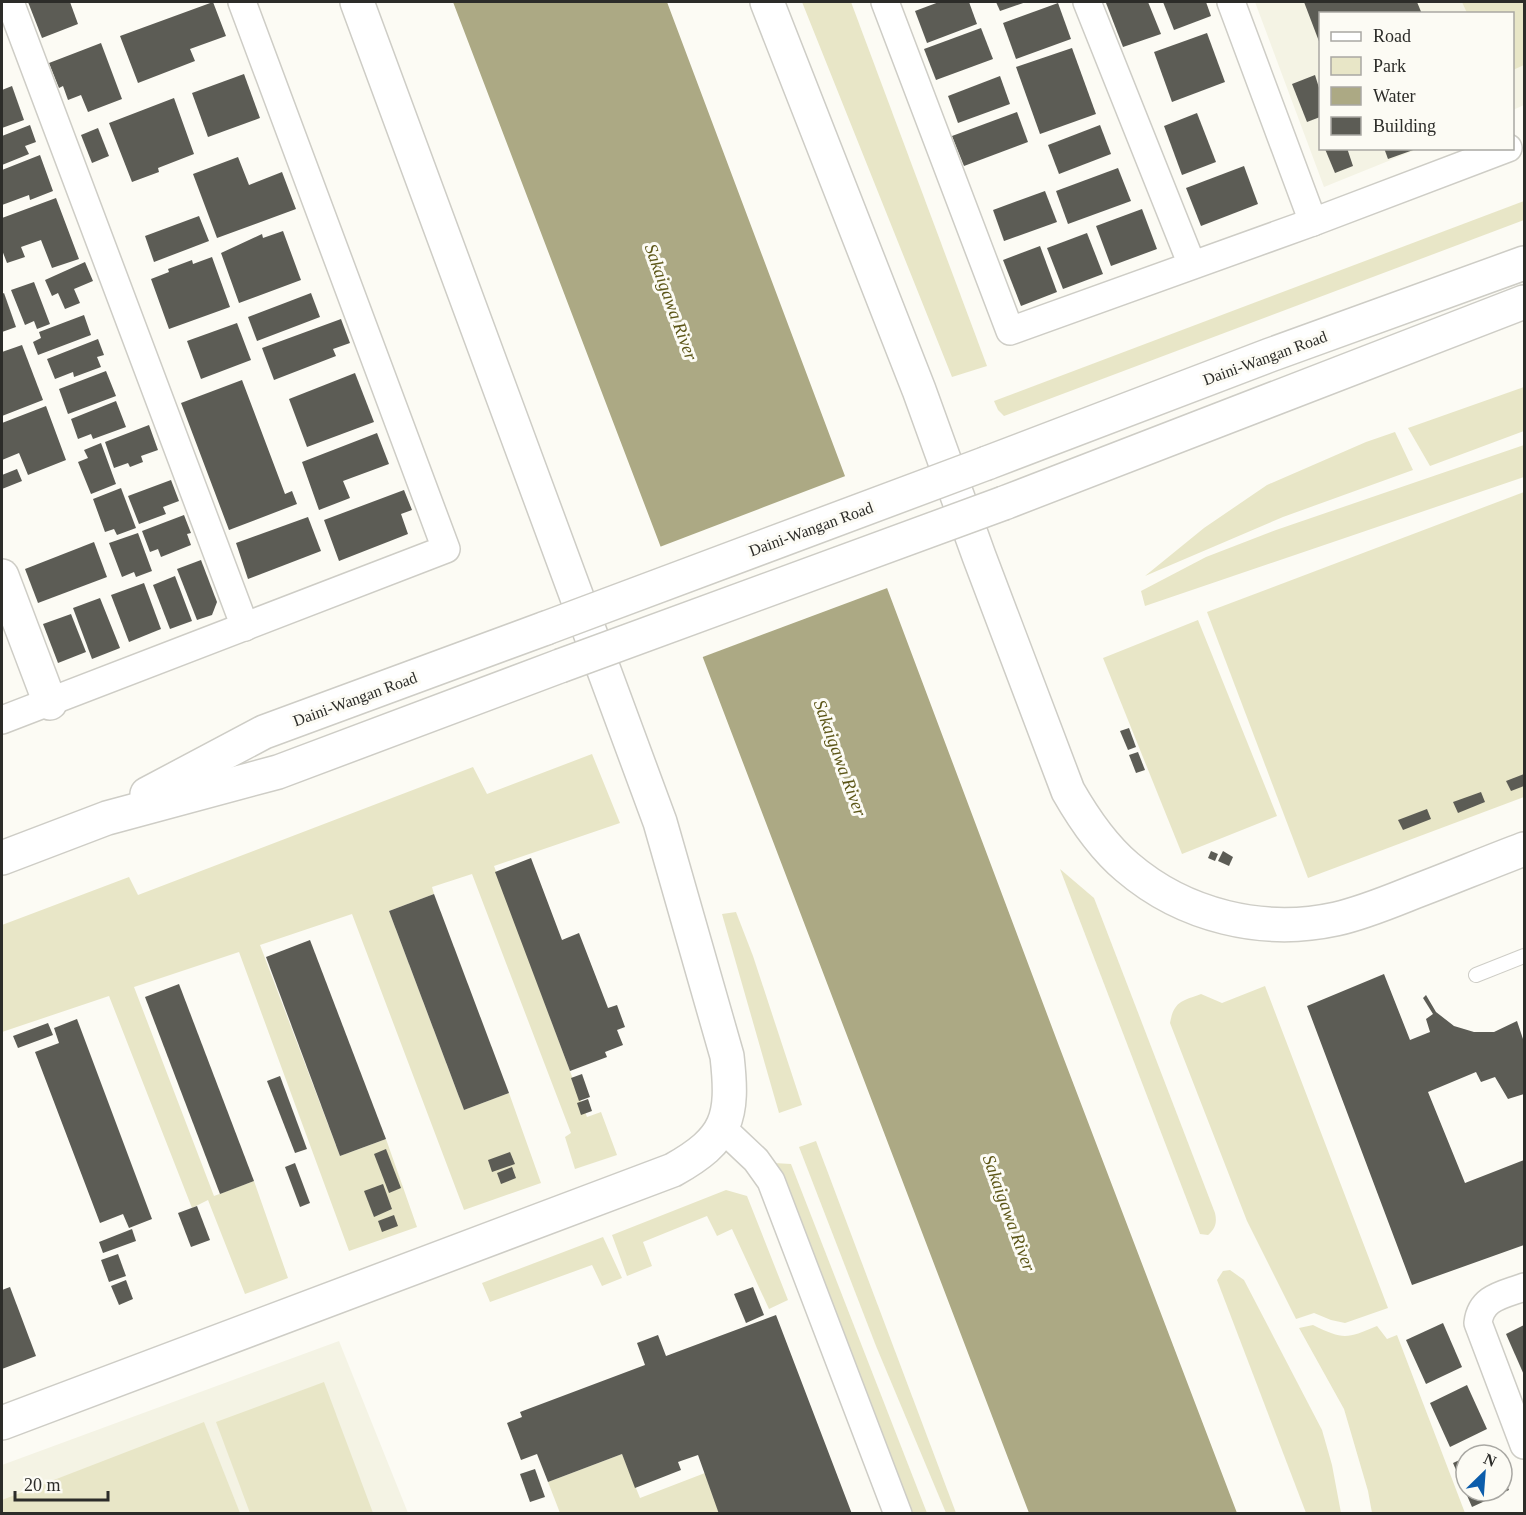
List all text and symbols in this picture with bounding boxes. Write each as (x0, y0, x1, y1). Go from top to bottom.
legend (1319, 12, 1514, 150)
text: Road (1373, 26, 1411, 46)
text: Park (1373, 56, 1406, 76)
text: Water (1373, 86, 1416, 106)
text: Building (1373, 116, 1436, 136)
water label: Sakaigawa River (641, 241, 702, 364)
street label: Daini-Wangan Road (1201, 328, 1330, 389)
street label: Daini-Wangan Road (747, 499, 876, 560)
street label: Daini-Wangan Road (291, 669, 420, 730)
water label: Sakaigawa River (810, 697, 871, 820)
water label: Sakaigawa River (979, 1152, 1040, 1275)
north arrow (1454, 1443, 1514, 1503)
text: N (1481, 1450, 1499, 1470)
scale bar (15, 1464, 108, 1502)
text: 20 m (24, 1475, 61, 1495)

